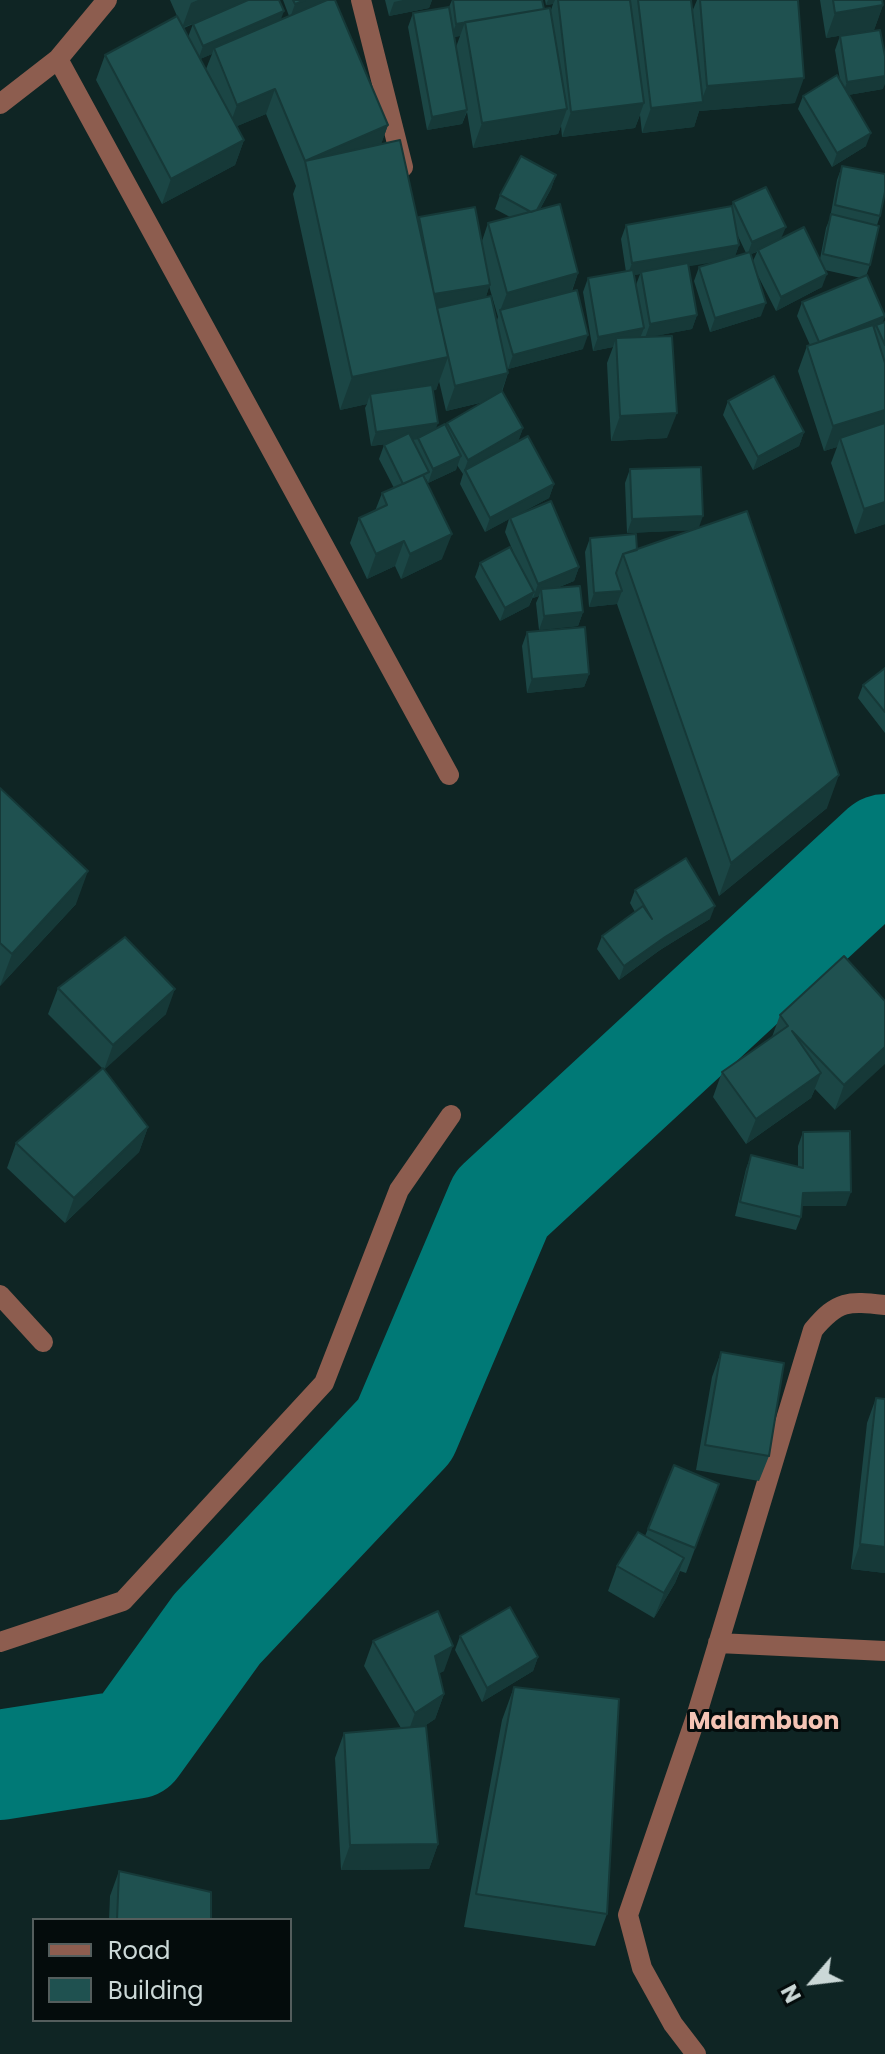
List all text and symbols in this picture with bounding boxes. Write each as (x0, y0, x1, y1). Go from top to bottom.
district label: Malambuon (688, 1709, 840, 1737)
legend (32, 1918, 292, 2022)
text: Road (108, 1934, 170, 1967)
north arrow (773, 1942, 853, 2022)
text: Building (108, 1974, 204, 2007)
text: N (774, 1979, 809, 2008)

